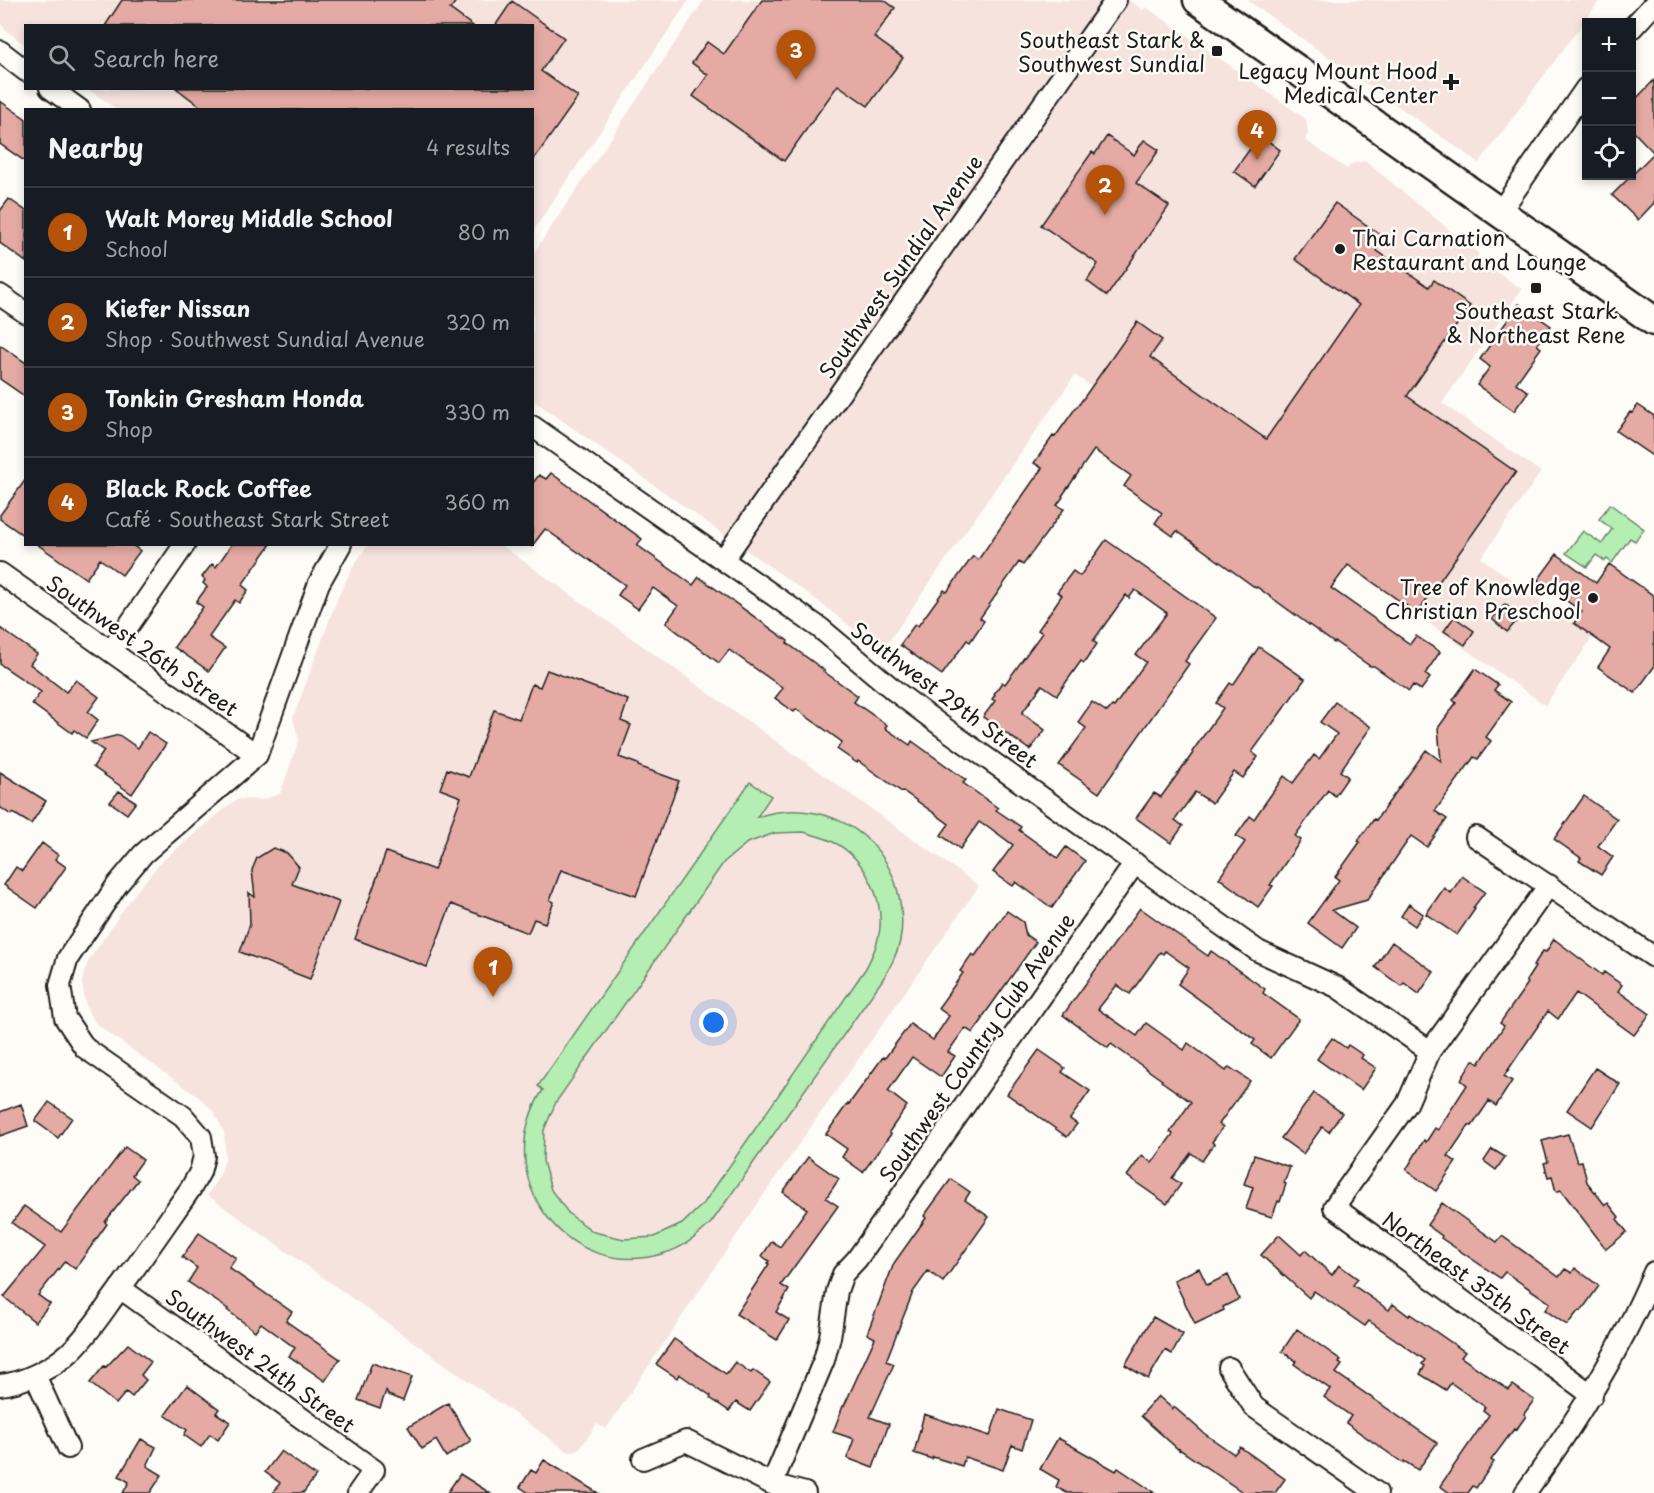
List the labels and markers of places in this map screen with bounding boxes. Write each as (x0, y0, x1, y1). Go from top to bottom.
place label: Southeast Stark & Southwest Sundial (1018, 23, 1205, 79)
pin: 3 (776, 31, 816, 80)
marker: Southeast Stark & Southwest Sundial (1210, 44, 1224, 58)
place label: Legacy Mount Hood Medical Center (1238, 54, 1438, 110)
marker: Legacy Mount Hood Medical Center (1442, 73, 1460, 91)
pin: 4 (1238, 110, 1276, 160)
pin: 2 (1086, 166, 1124, 215)
place label: Thai Carnation Restaurant and Lounge (1352, 221, 1587, 277)
marker: Thai Carnation Restaurant and Lounge (1333, 242, 1347, 256)
marker: Southeast Stark & Northeast Rene (1529, 281, 1543, 295)
place label: Southeast Stark & Northeast Rene (1446, 294, 1626, 350)
place label: Tree of Knowledge Christian Preschool (1385, 570, 1581, 626)
marker: Tree of Knowledge Christian Preschool (1586, 591, 1600, 605)
pin: 1 (474, 948, 512, 997)

